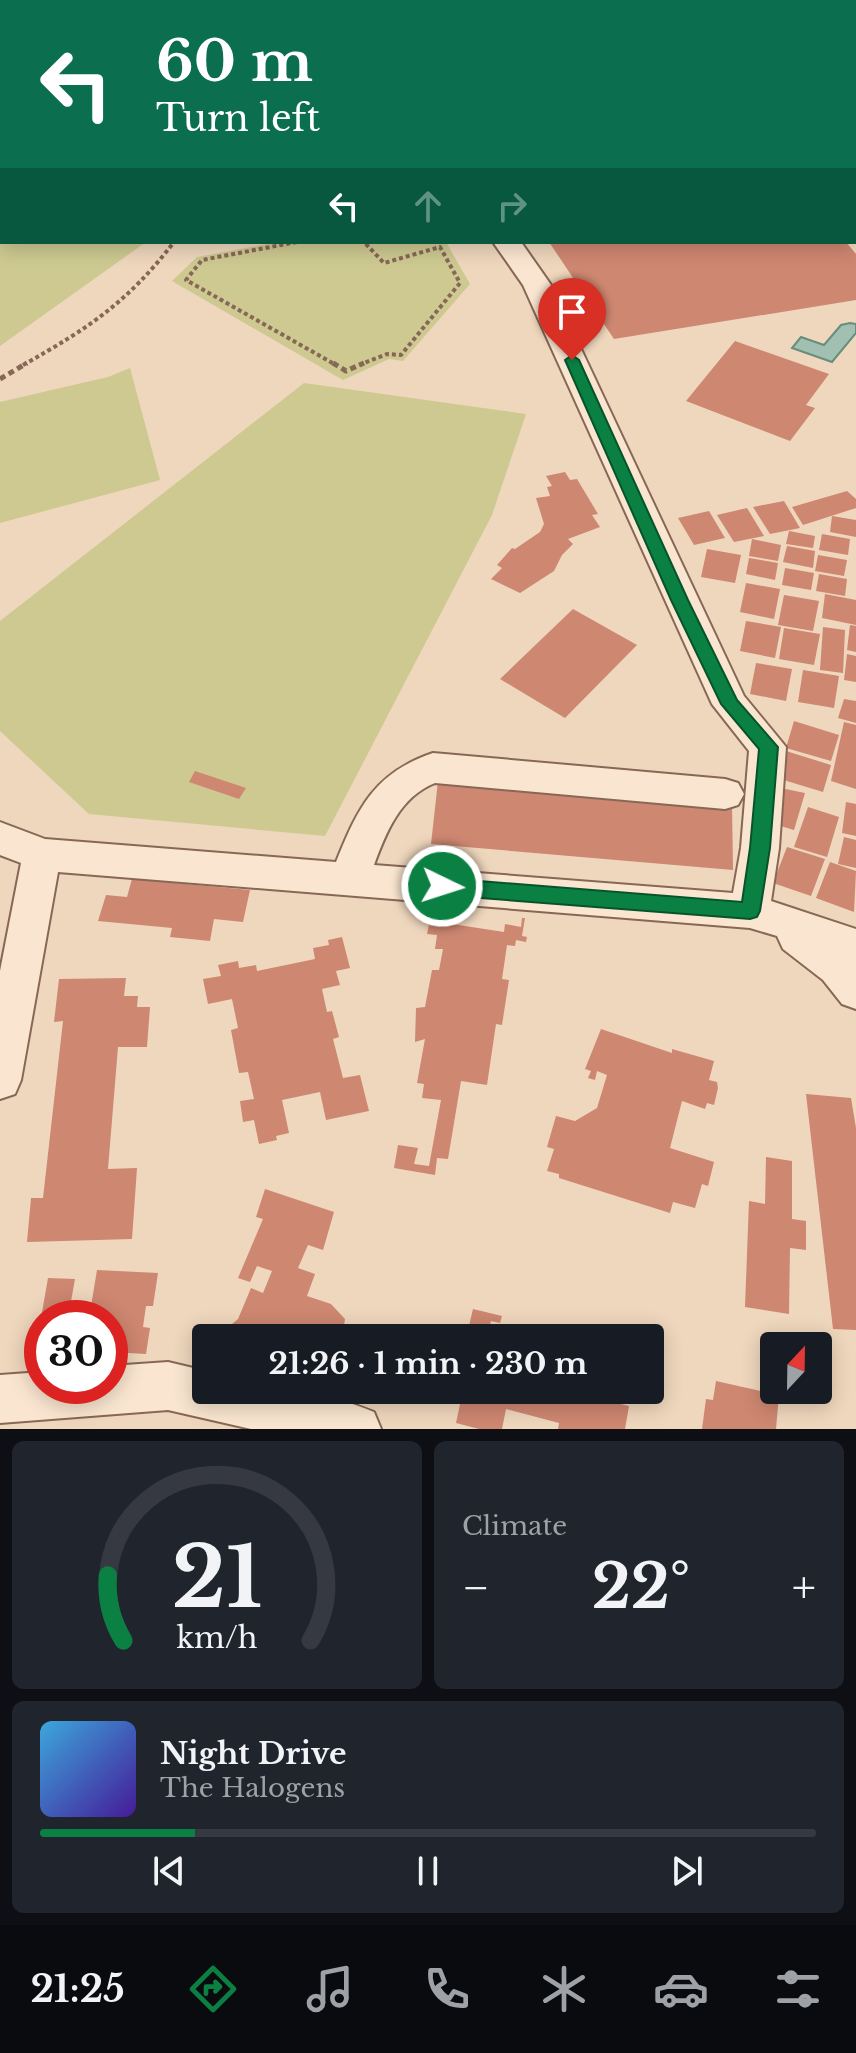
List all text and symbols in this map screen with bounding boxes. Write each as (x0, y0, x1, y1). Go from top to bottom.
text: 60 m (156, 27, 313, 96)
icon: left (24, 32, 128, 136)
text: Turn left (156, 96, 320, 141)
icon: left (322, 184, 366, 228)
icon: ahead (406, 184, 450, 228)
icon: right (490, 184, 534, 228)
pin (538, 278, 606, 360)
icon: arrive (550, 290, 594, 334)
position arrow (400, 844, 484, 928)
speed limit sign: 30 (24, 1300, 128, 1404)
north arrow (760, 1332, 832, 1404)
map controls (760, 1332, 832, 1404)
text: 21:26 · 1 min · 230 m (269, 1345, 588, 1382)
text: Climate (462, 1510, 567, 1542)
text: 21 (172, 1526, 262, 1629)
text: 22° (592, 1550, 690, 1624)
text: − (462, 1560, 490, 1615)
text: + (792, 1560, 816, 1615)
text: km/h (176, 1620, 258, 1656)
text: Night Drive (160, 1735, 346, 1772)
text: The Halogens (160, 1772, 345, 1804)
icon: previous (147, 1849, 191, 1893)
icon: pause (406, 1849, 450, 1893)
icon: next (665, 1849, 709, 1893)
icon: directions (185, 1961, 241, 2017)
icon: music (302, 1961, 358, 2017)
icon: phone (419, 1961, 475, 2017)
icon: climate (536, 1961, 592, 2017)
icon: car (653, 1961, 709, 2017)
icon: filters (770, 1961, 826, 2017)
text: 21:25 (30, 1967, 125, 2012)

